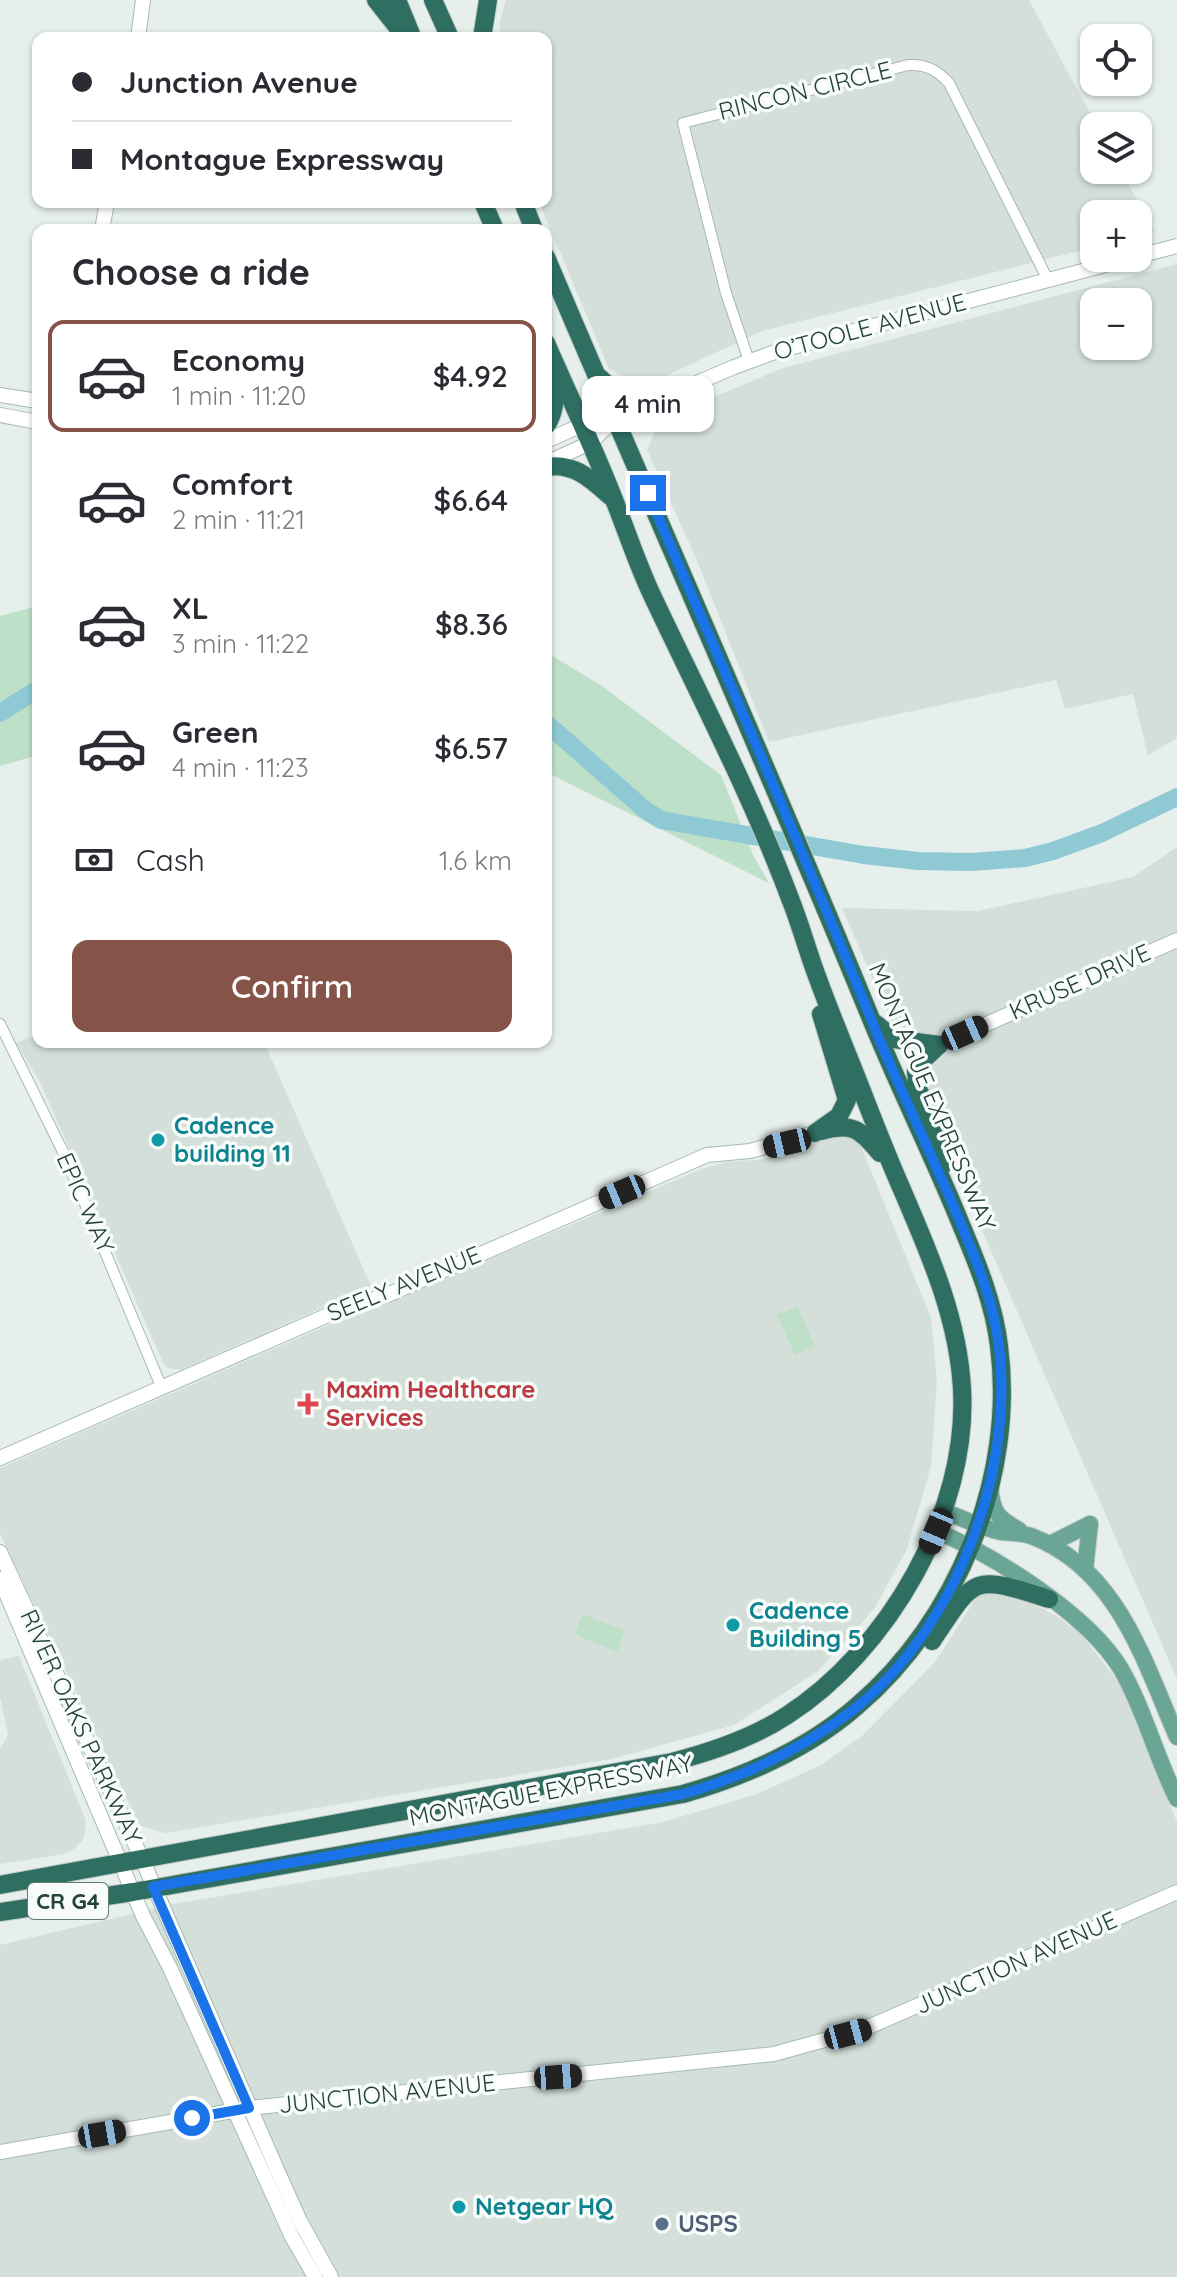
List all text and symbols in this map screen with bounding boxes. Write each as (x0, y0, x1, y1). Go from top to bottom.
map controls (1080, 24, 1152, 360)
button: locate (1080, 24, 1152, 96)
street label: RINCON CIRCLE (715, 54, 894, 126)
text: Junction Avenue (120, 63, 358, 101)
button: layers (1080, 112, 1152, 184)
text: Montague Expressway (120, 140, 444, 178)
button: + (1080, 200, 1152, 272)
text: Choose a ride (72, 249, 310, 294)
street label: O’TOOLE AVENUE (770, 286, 969, 366)
button: − (1080, 288, 1152, 360)
icon: car (76, 340, 148, 412)
text: Economy (172, 341, 305, 379)
text: $4.92 (433, 357, 508, 395)
callout: 4 min (582, 377, 714, 433)
text: 1 min · 11:20 (172, 379, 306, 412)
text: 4 min (614, 387, 682, 420)
icon: car (76, 464, 148, 536)
text: Comfort (172, 465, 293, 503)
route end (630, 475, 666, 511)
text: $6.64 (434, 481, 508, 519)
text: 2 min · 11:21 (172, 503, 305, 536)
icon: car (76, 588, 148, 660)
text: XL (172, 589, 209, 627)
text: $8.36 (435, 605, 508, 643)
text: 3 min · 11:22 (172, 627, 309, 660)
icon: car (76, 712, 148, 784)
text: Green (172, 713, 259, 751)
text: $6.57 (434, 729, 508, 767)
text: 4 min · 11:23 (172, 751, 309, 784)
icon: cash (72, 838, 116, 882)
text: Cash (136, 841, 205, 879)
text: 1.6 km (439, 844, 512, 877)
street label: KRUSE DRIVE (1004, 937, 1155, 1026)
button: Confirm (72, 940, 512, 1032)
street label: MONTAGUE EXPRESSWAY (863, 958, 1003, 1235)
car (938, 1012, 992, 1054)
place label: Cadence building 11 (174, 1110, 291, 1168)
car (761, 1126, 813, 1160)
marker: Cadence building 11 (149, 1131, 167, 1149)
street label: EPIC WAY (51, 1148, 121, 1257)
car (595, 1172, 649, 1212)
street label: SEELY AVENUE (322, 1239, 485, 1328)
place label: Maxim Healthcare Services (326, 1374, 535, 1432)
marker: Maxim Healthcare Services (297, 1393, 319, 1415)
car (916, 1504, 956, 1558)
place label: Cadence Building 5 (749, 1595, 862, 1653)
street label: RIVER OAKS PARKWAY (14, 1604, 150, 1849)
marker: Cadence Building 5 (724, 1616, 742, 1634)
street label: MONTAGUE EXPRESSWAY (407, 1748, 695, 1832)
road number: CR G4 (28, 1883, 108, 1919)
street label: JUNCTION AVENUE (910, 1904, 1121, 2020)
car (822, 2016, 874, 2052)
car (533, 2063, 583, 2091)
street label: JUNCTION AVENUE (277, 2067, 497, 2119)
route start (174, 2100, 210, 2136)
car (76, 2118, 128, 2150)
place label: Netgear HQ (475, 2191, 614, 2221)
marker: Netgear HQ (450, 2198, 468, 2216)
place label: USPS (678, 2208, 738, 2238)
marker: USPS (653, 2215, 671, 2233)

